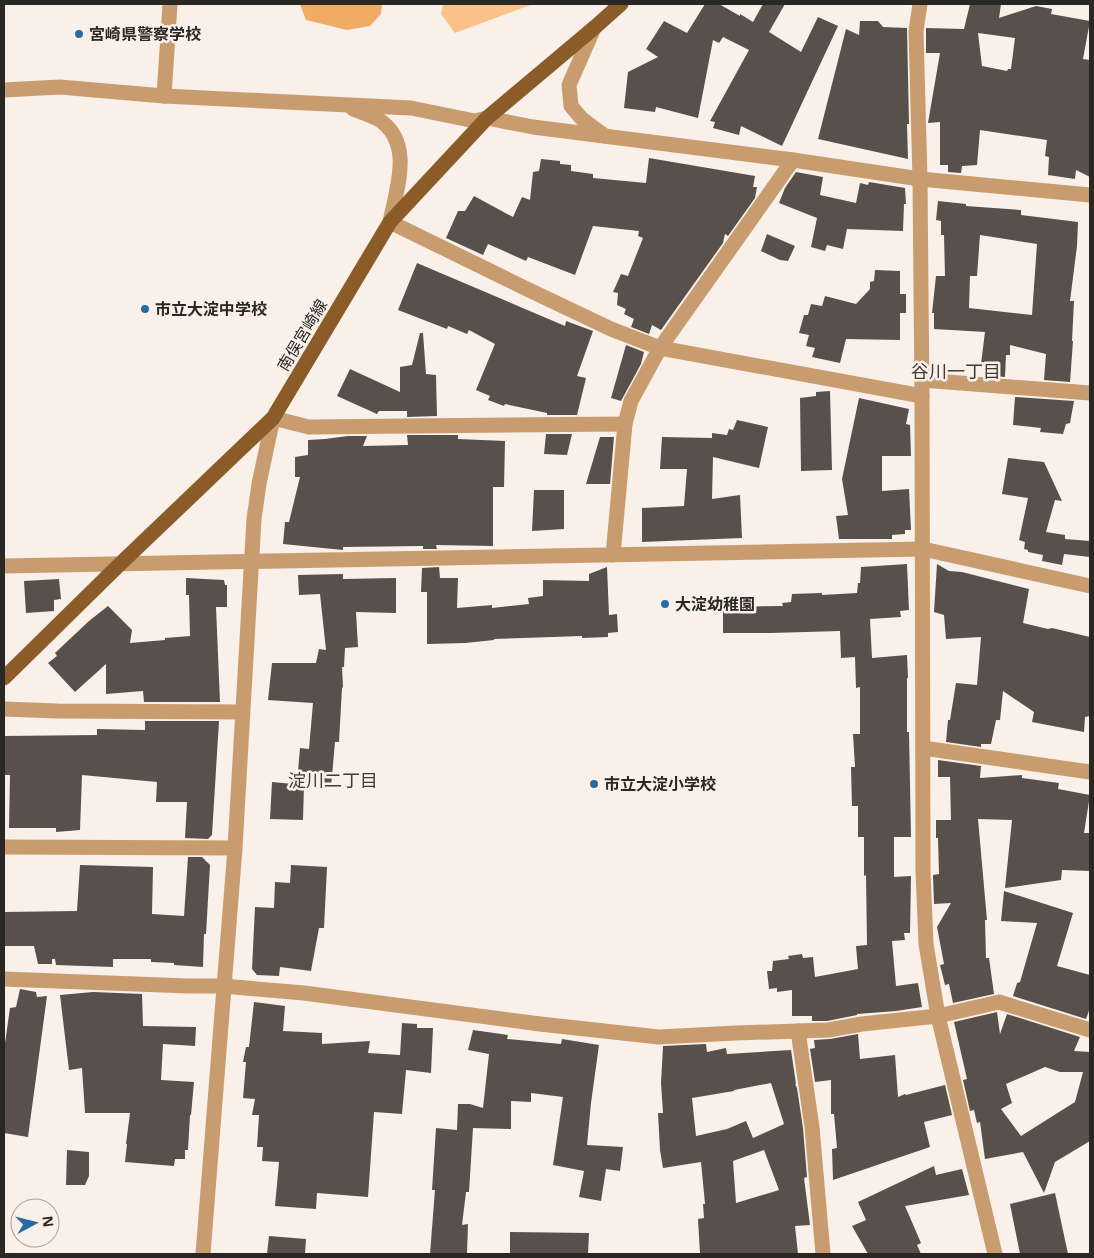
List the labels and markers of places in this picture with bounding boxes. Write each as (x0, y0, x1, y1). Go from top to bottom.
place label: 宮崎県警察学校 (89, 23, 201, 45)
marker: 宮崎県警察学校 (73, 28, 85, 40)
place label: 市立大淀中学校 (155, 298, 267, 320)
marker: 市立大淀中学校 (139, 303, 151, 315)
place label: 大淀幼稚園 (675, 593, 755, 615)
marker: 大淀幼稚園 (659, 598, 671, 610)
place label: 市立大淀小学校 (604, 773, 716, 795)
marker: 市立大淀小学校 (588, 778, 600, 790)

